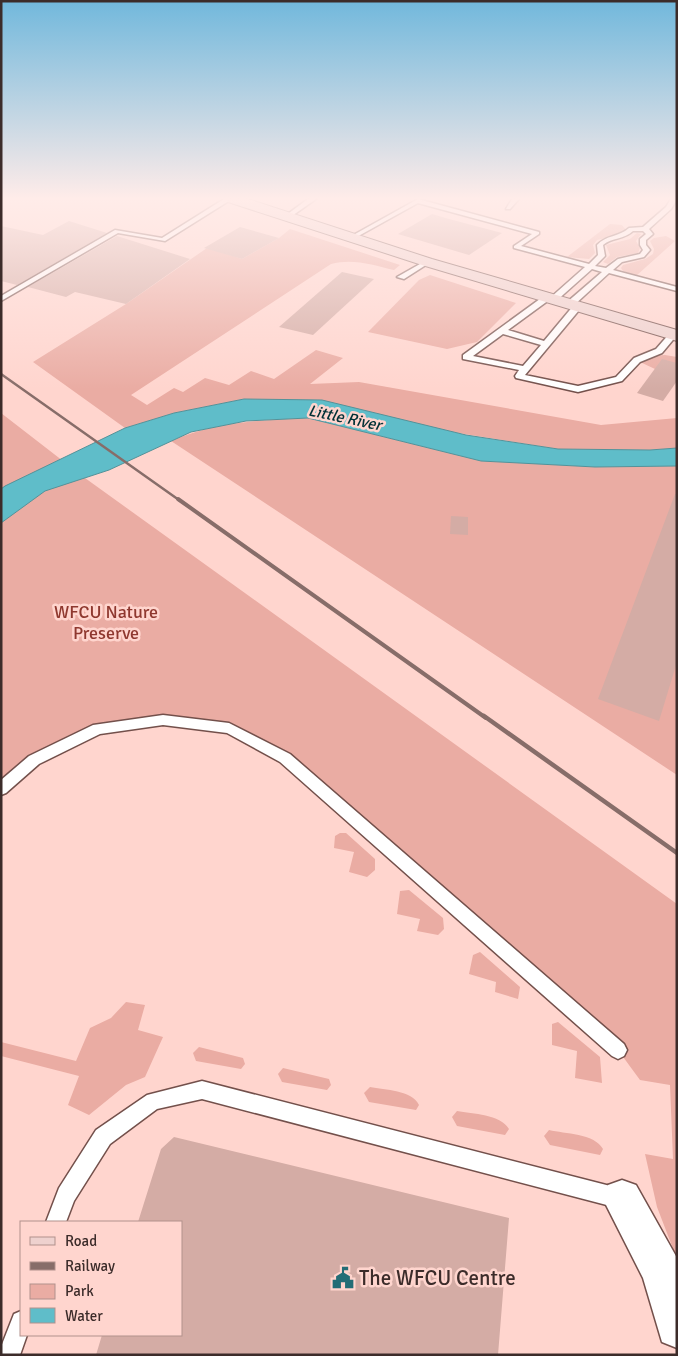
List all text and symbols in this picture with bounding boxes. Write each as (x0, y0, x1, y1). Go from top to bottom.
water label: Little River (306, 400, 385, 436)
park label: WFCU Nature Preserve (54, 601, 158, 644)
legend (20, 1221, 182, 1336)
text: Road (65, 1232, 97, 1250)
text: Railway (65, 1257, 115, 1275)
public building icon: The WFCU Centre (330, 1265, 356, 1291)
place label: The WFCU Centre (359, 1265, 516, 1291)
text: Park (65, 1282, 94, 1300)
text: Water (65, 1307, 103, 1325)

